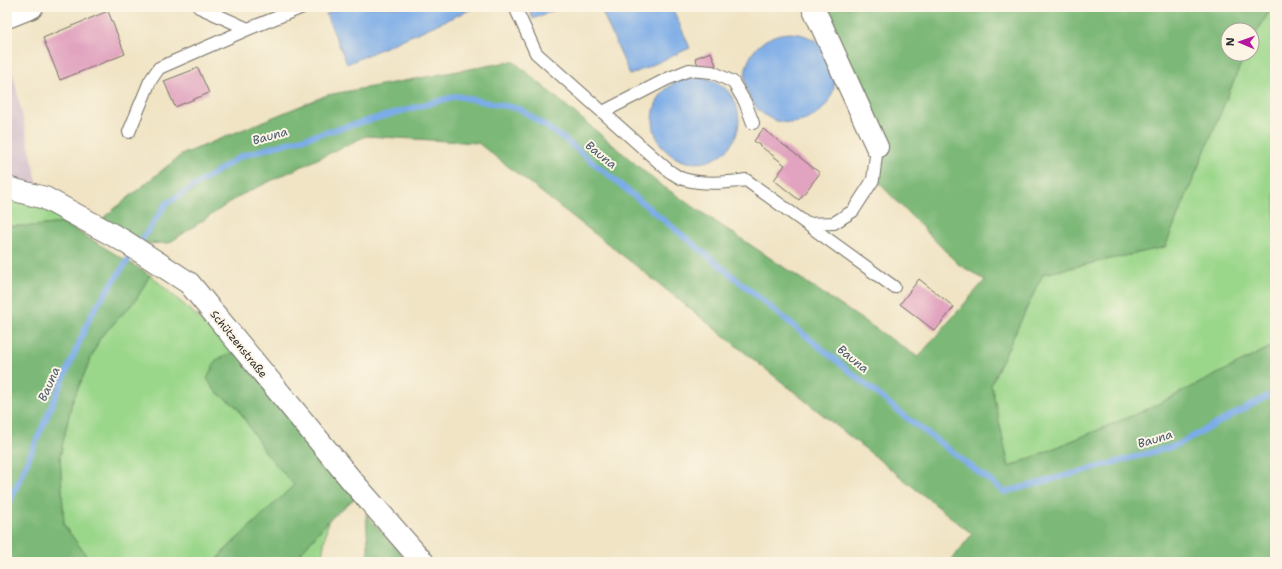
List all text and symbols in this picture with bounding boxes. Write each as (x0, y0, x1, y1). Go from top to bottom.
north arrow (1220, 22, 1260, 62)
text: N (1223, 37, 1238, 46)
water label: Bauna (250, 123, 290, 149)
water label: Bauna (582, 137, 620, 173)
street label: Schützenstraße (207, 307, 270, 381)
water label: Bauna (834, 341, 872, 377)
water label: Bauna (34, 364, 64, 404)
water label: Bauna (1135, 426, 1175, 452)

